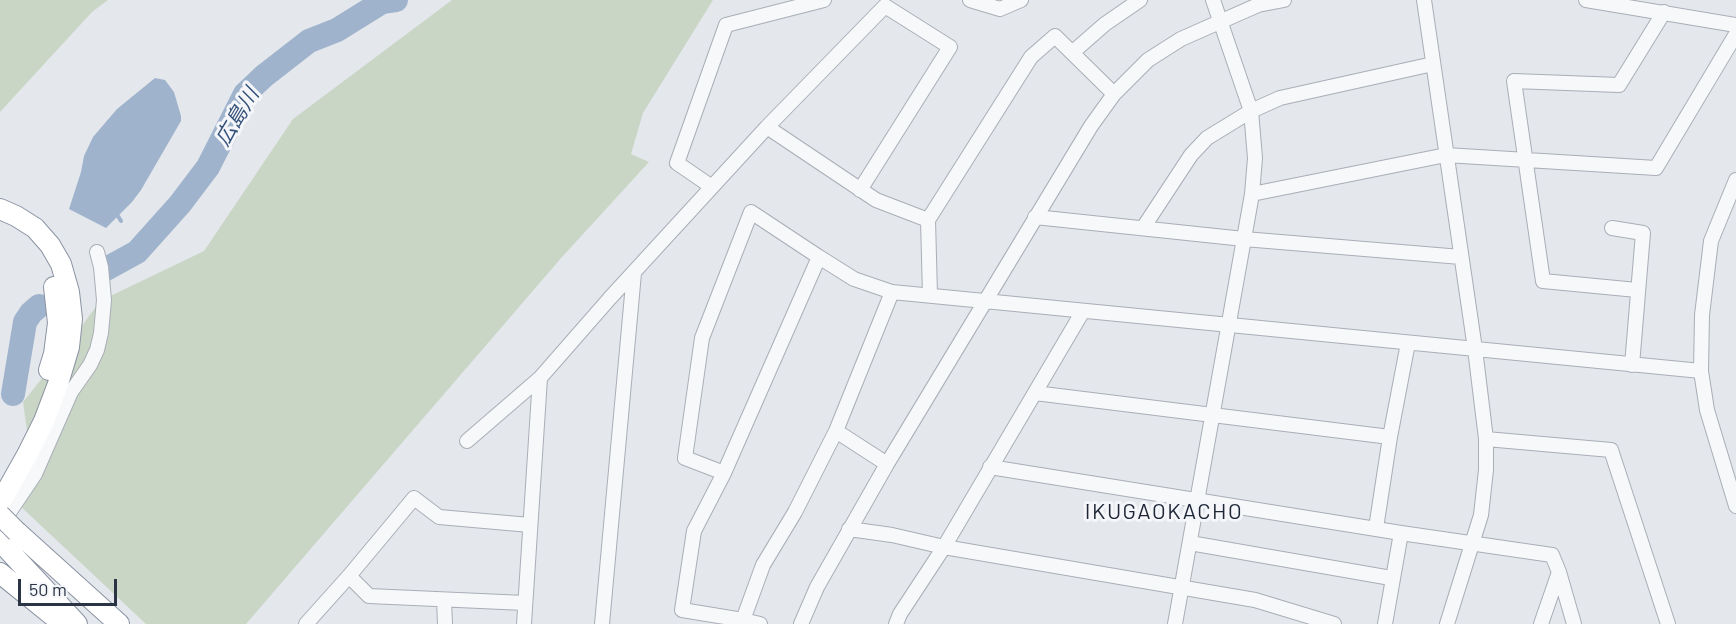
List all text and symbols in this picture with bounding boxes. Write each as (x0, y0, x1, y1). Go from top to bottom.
water label: 広島川 (210, 84, 264, 150)
district label: IKUGAOKACHO (1085, 499, 1243, 525)
scale bar (21, 567, 120, 605)
text: 50 m (29, 578, 67, 600)

